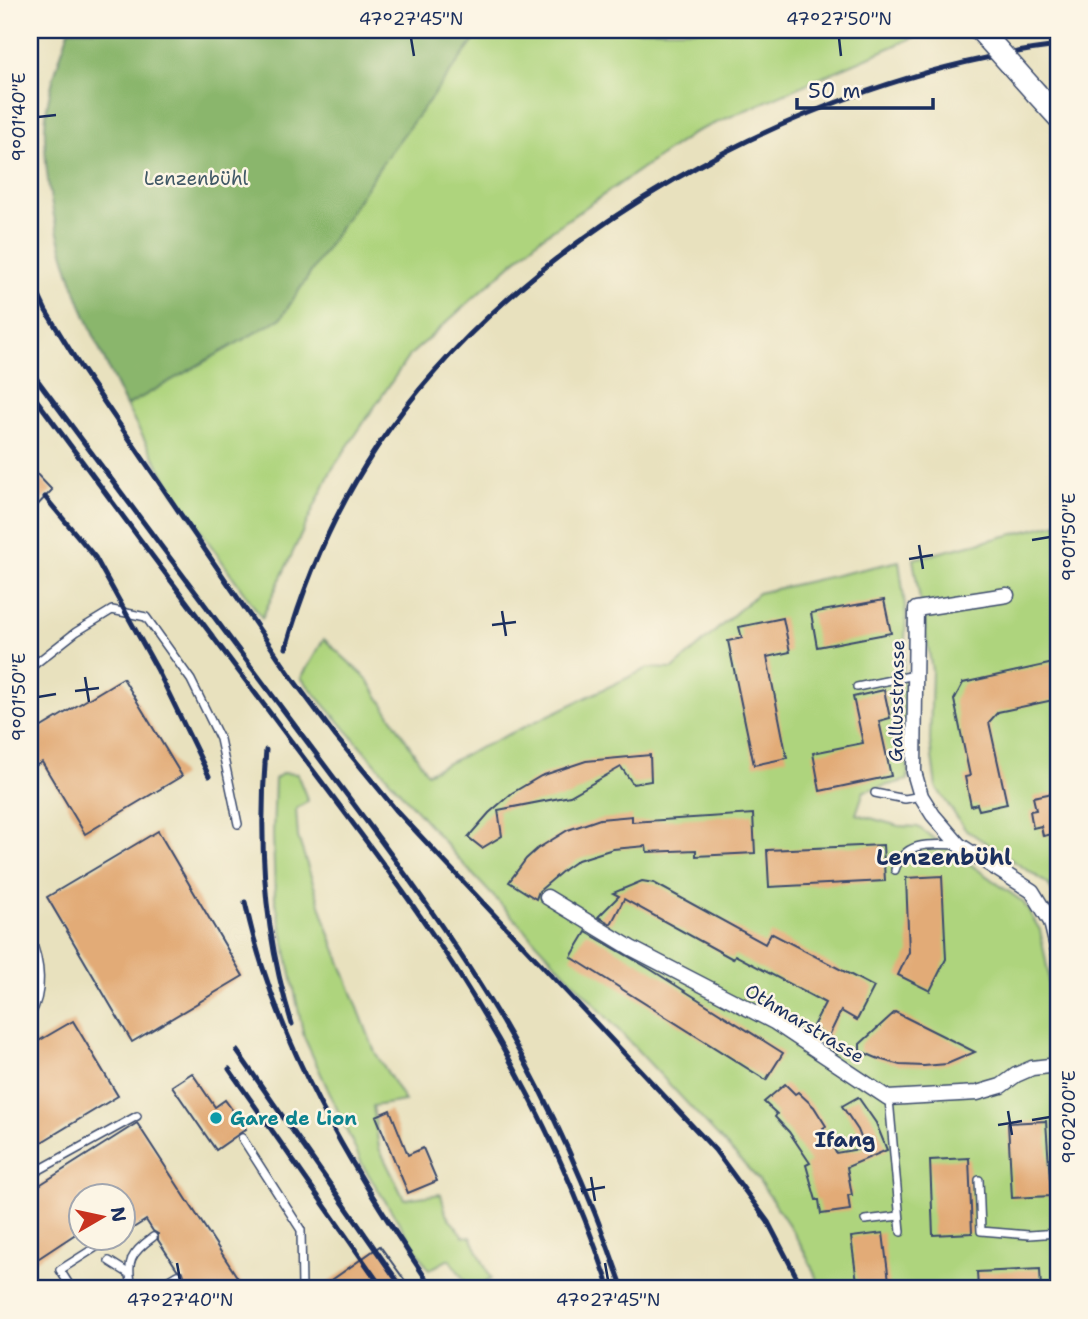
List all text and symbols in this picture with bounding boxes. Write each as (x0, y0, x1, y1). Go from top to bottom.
text: 47°27'45"N (359, 7, 463, 31)
text: 47°27'50"N (786, 7, 892, 31)
scale bar (797, 66, 934, 110)
text: 9°01'40"E (7, 72, 31, 162)
text: 50 m (808, 77, 861, 105)
park label: Lenzenbühl (144, 166, 249, 191)
text: 9°01'50"E (1057, 493, 1081, 581)
street label: Gallusstrasse (883, 640, 910, 762)
text: 9°01'50"E (7, 653, 31, 741)
district label: Lenzenbühl (876, 842, 1012, 872)
street label: Othmarstrasse (740, 978, 869, 1069)
text: 9°02'00"E (1057, 1070, 1081, 1164)
place label: Gare de Lion (230, 1106, 357, 1131)
marker: Gare de Lion (208, 1110, 224, 1126)
district label: Ifang (815, 1126, 875, 1154)
north arrow (66, 1182, 136, 1252)
text: N (105, 1205, 132, 1224)
text: 47°27'40"N (127, 1288, 233, 1312)
text: 47°27'45"N (556, 1288, 660, 1312)

